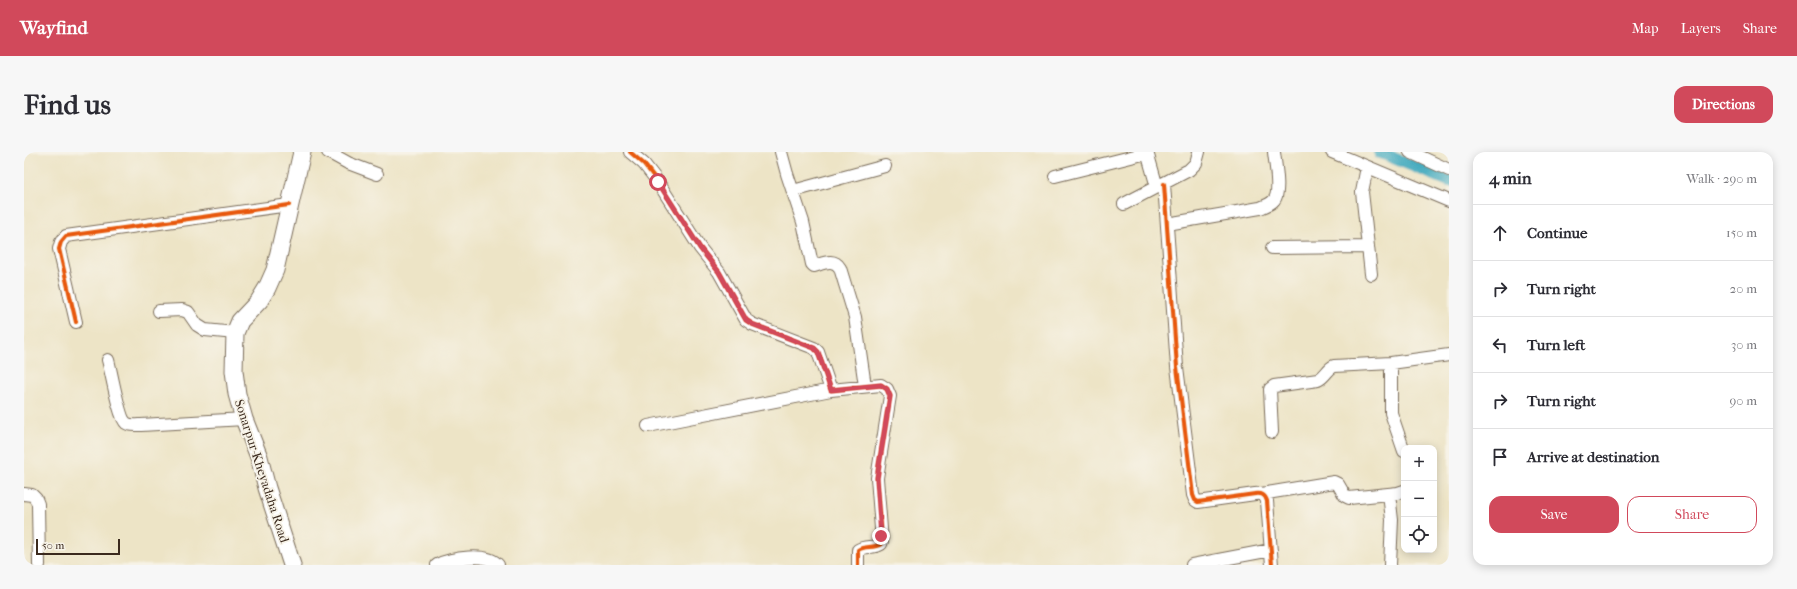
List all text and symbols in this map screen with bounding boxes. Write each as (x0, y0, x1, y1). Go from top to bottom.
text: Wayfind (20, 17, 88, 39)
text: Map (1632, 20, 1659, 37)
text: Layers (1681, 20, 1721, 37)
text: Share (1743, 20, 1777, 37)
button: Directions (1674, 86, 1773, 123)
text: Find us (24, 88, 111, 121)
text: 4 min (1489, 168, 1532, 188)
text: Walk · 290 m (1686, 171, 1757, 186)
route start (649, 173, 667, 191)
icon: ahead (1489, 222, 1511, 244)
text: Continue (1527, 224, 1587, 242)
text: 150 m (1726, 225, 1757, 240)
icon: right (1489, 278, 1511, 300)
text: Turn right (1527, 280, 1596, 298)
text: 20 m (1730, 281, 1757, 296)
icon: left (1489, 334, 1511, 356)
text: Turn left (1527, 336, 1585, 354)
text: 30 m (1731, 337, 1757, 352)
icon: right (1489, 390, 1511, 412)
text: Turn right (1527, 392, 1596, 410)
text: 90 m (1729, 393, 1757, 408)
street label: Sonarpur-Kheyadaha Road (232, 397, 293, 545)
map controls (1401, 445, 1437, 553)
button: + (1401, 445, 1437, 481)
icon: arrive (1489, 446, 1511, 468)
text: Arrive at destination (1527, 448, 1659, 466)
button: − (1401, 481, 1437, 517)
button: Save (1489, 496, 1619, 533)
button: Share (1627, 496, 1757, 533)
button: locate (1401, 517, 1437, 553)
route end (872, 527, 890, 545)
scale bar (36, 537, 120, 556)
text: 50 m (42, 539, 64, 552)

